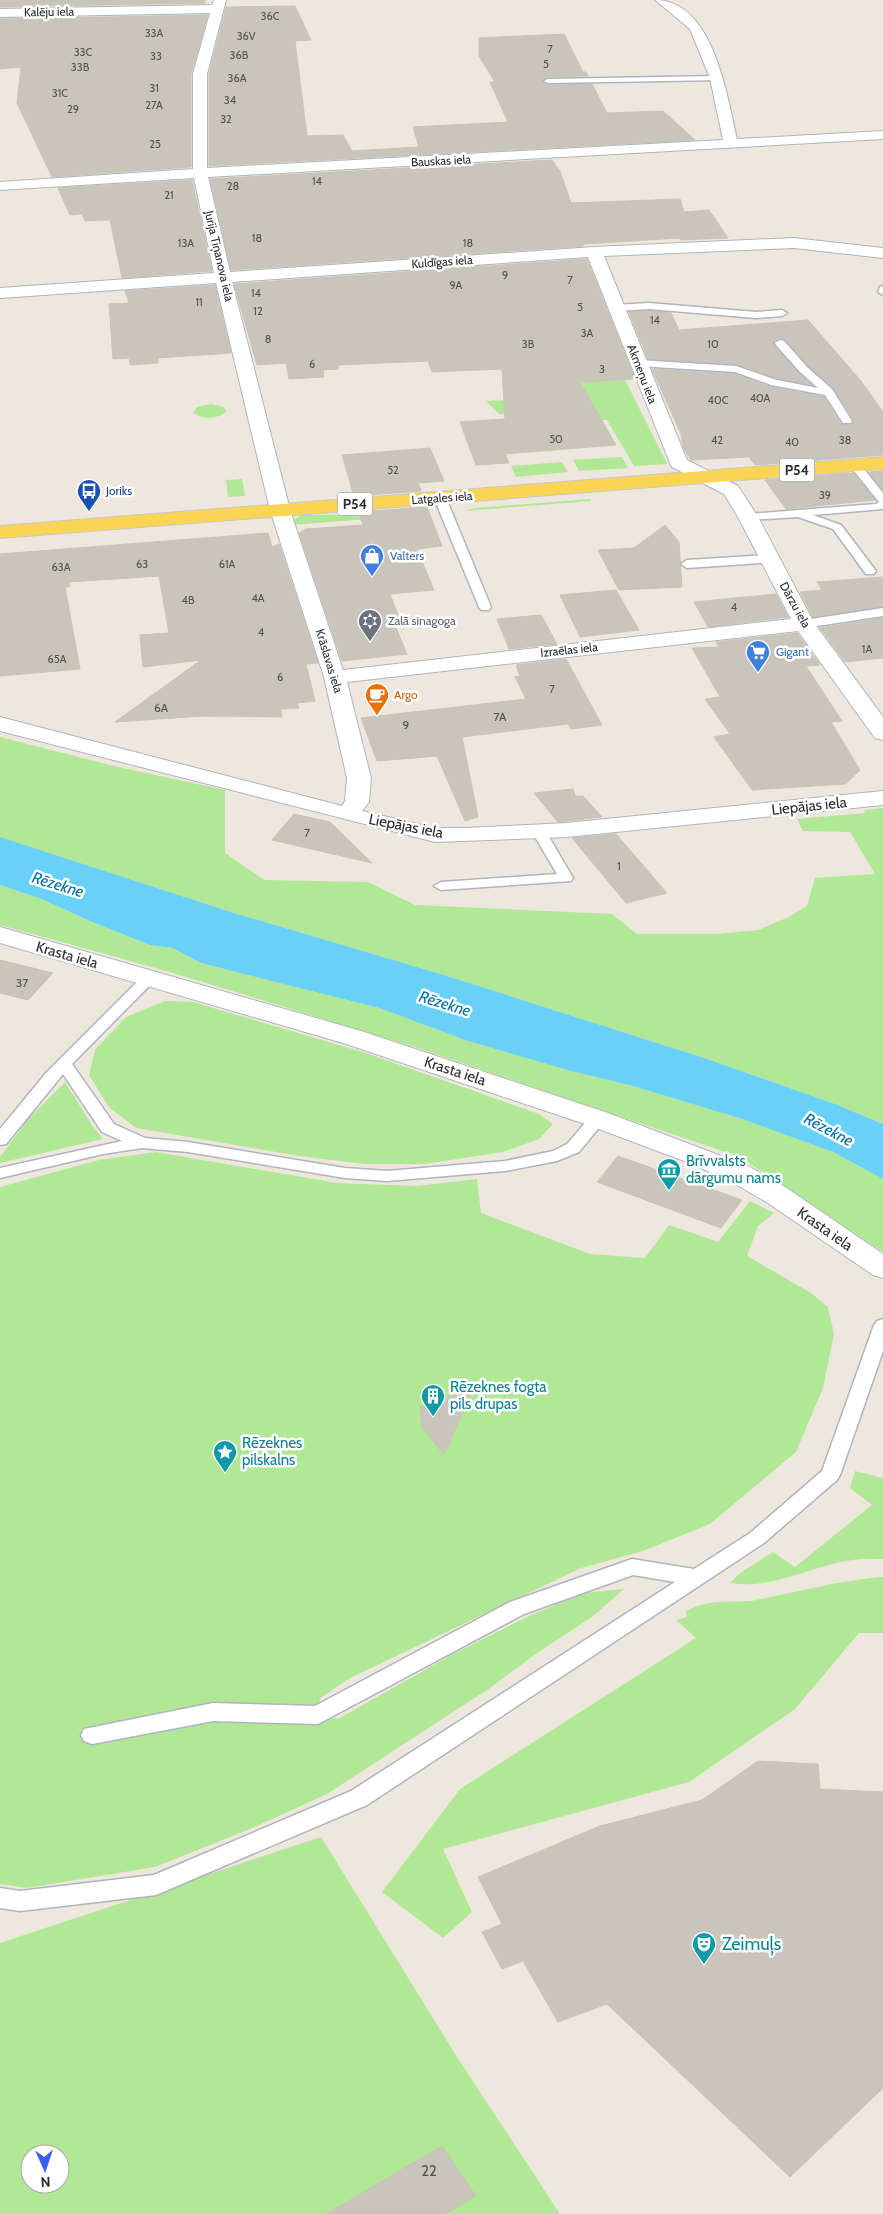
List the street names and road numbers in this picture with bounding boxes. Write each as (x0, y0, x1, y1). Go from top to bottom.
street label: Kalēju iela (24, 4, 75, 19)
street label: Bauskas iela (411, 151, 472, 170)
street label: Jurija Tiņanova iela (201, 208, 237, 303)
street label: Kuldīgas iela (411, 252, 473, 271)
street label: Akmeņu iela (623, 342, 661, 406)
road number: P54 (780, 458, 814, 482)
street label: Latgales iela (411, 488, 473, 507)
road number: P54 (338, 492, 372, 516)
street label: Dārzu iela (777, 579, 814, 631)
street label: Krāslavas iela (313, 627, 346, 695)
street label: Izraēlas iela (539, 639, 599, 660)
street label: Liepājas iela (771, 793, 848, 819)
street label: Liepājas iela (367, 810, 446, 842)
street label: Krasta iela (34, 938, 101, 973)
street label: Krasta iela (422, 1053, 489, 1090)
street label: Krasta iela (794, 1203, 857, 1255)

